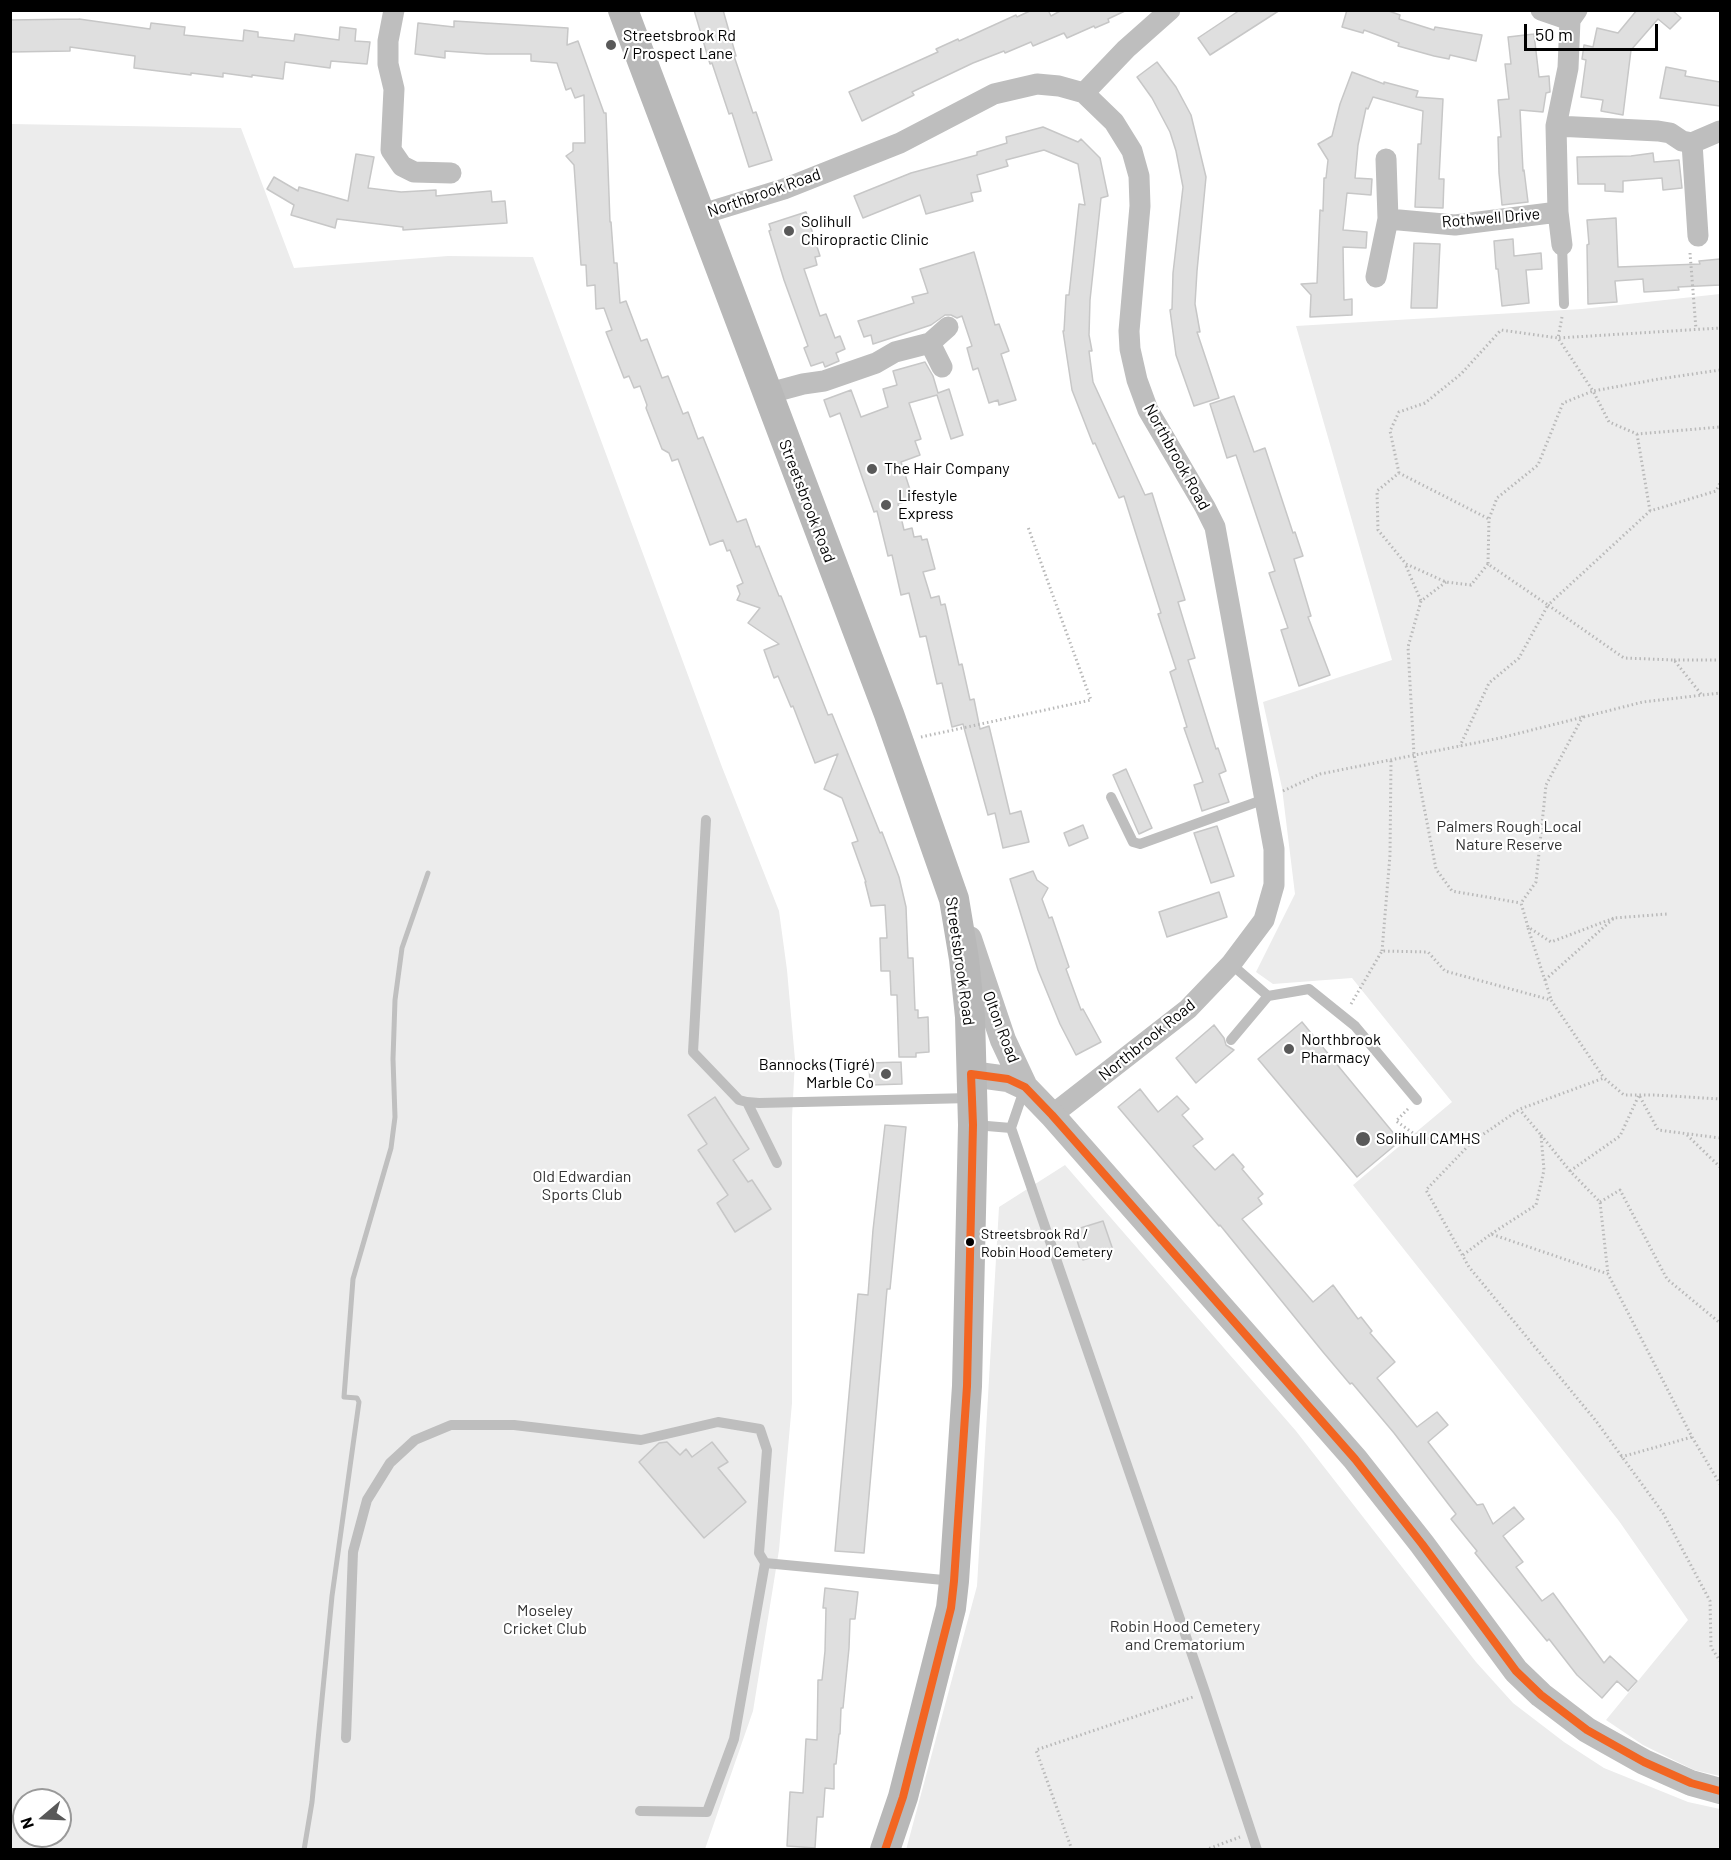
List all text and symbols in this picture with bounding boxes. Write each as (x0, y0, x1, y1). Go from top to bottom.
scale bar (1527, 12, 1660, 50)
text: 50 m (1535, 23, 1573, 45)
place label: Streetsbrook Rd / Prospect Lane (623, 26, 736, 64)
marker: Streetsbrook Rd / Prospect Lane (604, 38, 618, 52)
street label: Northbrook Road (705, 165, 823, 221)
street label: Rothwell Drive (1441, 204, 1541, 232)
place label: Solihull Chiropractic Clinic (801, 212, 929, 250)
marker: Solihull Chiropractic Clinic (782, 224, 796, 238)
street label: Northbrook Road (1140, 401, 1214, 513)
street label: Streetsbrook Road (775, 437, 839, 565)
place label: The Hair Company (884, 459, 1010, 479)
marker: The Hair Company (865, 462, 879, 476)
place label: Lifestyle Express (898, 486, 958, 524)
marker: Lifestyle Express (879, 498, 893, 512)
park label: Palmers Rough Local Nature Reserve (1436, 817, 1582, 855)
street label: Streetsbrook Road (941, 895, 979, 1027)
street label: Olton Road (979, 988, 1023, 1066)
street label: Northbrook Road (1095, 995, 1199, 1085)
place label: Northbrook Pharmacy (1301, 1030, 1381, 1068)
marker: Northbrook Pharmacy (1282, 1042, 1296, 1056)
place label: Bannocks (Tigré) Marble Co (759, 1055, 874, 1093)
marker: Bannocks (Tigré) Marble Co (879, 1067, 893, 1081)
place label: Solihull CAMHS (1376, 1129, 1480, 1149)
marker: Solihull CAMHS (1354, 1130, 1372, 1148)
park label: Old Edwardian Sports Club (533, 1167, 631, 1205)
place label: Streetsbrook Rd / Robin Hood Cemetery (981, 1226, 1113, 1258)
marker: Streetsbrook Rd / Robin Hood Cemetery (964, 1236, 976, 1248)
park label: Moseley Cricket Club (503, 1601, 587, 1639)
park label: Robin Hood Cemetery and Crematorium (1110, 1617, 1260, 1655)
north arrow (12, 1788, 72, 1848)
text: N (16, 1815, 37, 1832)

